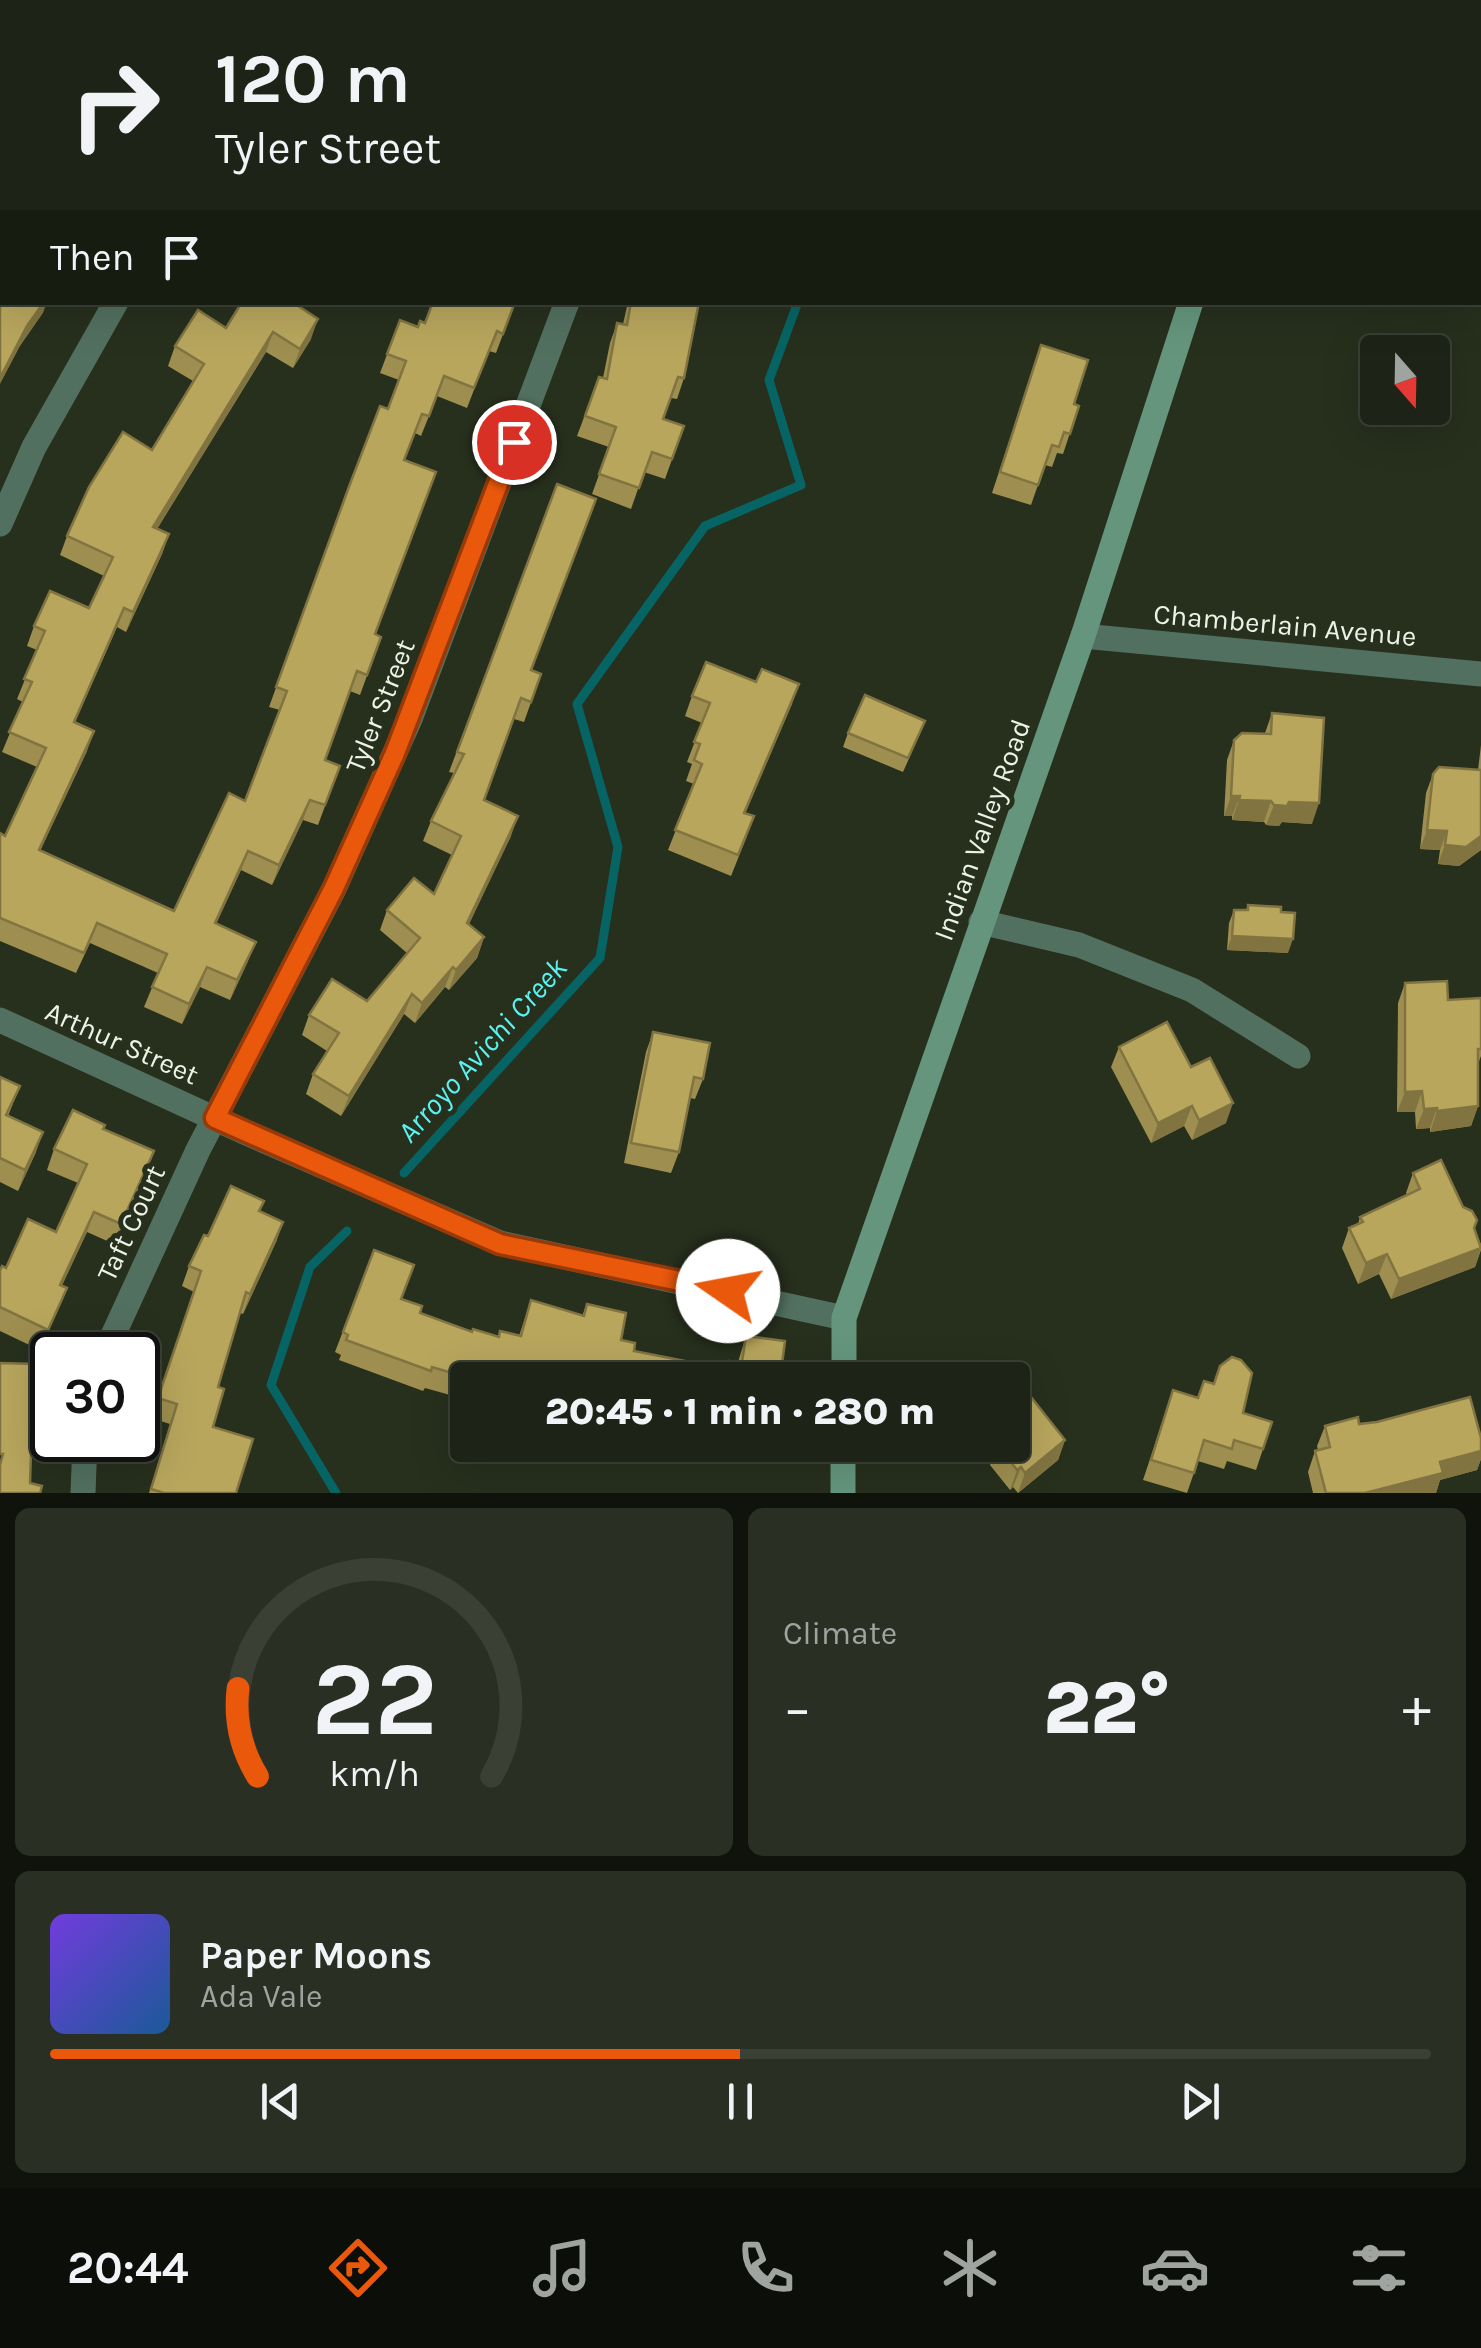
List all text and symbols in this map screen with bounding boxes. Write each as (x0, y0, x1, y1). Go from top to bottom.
text: 120 m (215, 38, 411, 120)
icon: right (50, 40, 180, 170)
text: Tyler Street (215, 122, 441, 174)
icon: arrive (154, 230, 209, 285)
text: Then (50, 235, 134, 280)
north arrow (1360, 335, 1450, 425)
map controls (1360, 335, 1450, 425)
pin (472, 400, 557, 485)
icon: arrive (487, 415, 542, 470)
street label: Chamberlain Avenue (1152, 597, 1418, 653)
street label: Tyler Street (338, 635, 422, 777)
street label: Indian Valley Road (927, 715, 1037, 945)
water label: Arroyo Avichi Creek (390, 950, 575, 1150)
street label: Arthur Street (40, 995, 204, 1091)
street label: Taft Court (90, 1160, 172, 1286)
position arrow (676, 1239, 780, 1343)
speed limit sign: 30 (30, 1332, 160, 1462)
text: 20:45 · 1 min · 280 m (545, 1389, 935, 1434)
text: Climate (783, 1615, 897, 1652)
text: 22 (311, 1639, 437, 1760)
text: 22° (1043, 1664, 1171, 1752)
text: − (783, 1676, 812, 1740)
text: + (1402, 1676, 1431, 1740)
text: km/h (329, 1753, 419, 1795)
text: Paper Moons (200, 1933, 432, 1978)
text: Ada Vale (200, 1978, 323, 2015)
icon: previous (253, 2074, 308, 2129)
icon: pause (713, 2074, 768, 2129)
icon: next (1173, 2074, 1228, 2129)
icon: directions (323, 2233, 393, 2303)
icon: music (527, 2233, 597, 2303)
icon: phone (731, 2233, 801, 2303)
icon: climate (935, 2233, 1005, 2303)
icon: car (1140, 2233, 1210, 2303)
icon: filters (1344, 2233, 1414, 2303)
text: 20:44 (67, 2242, 188, 2294)

